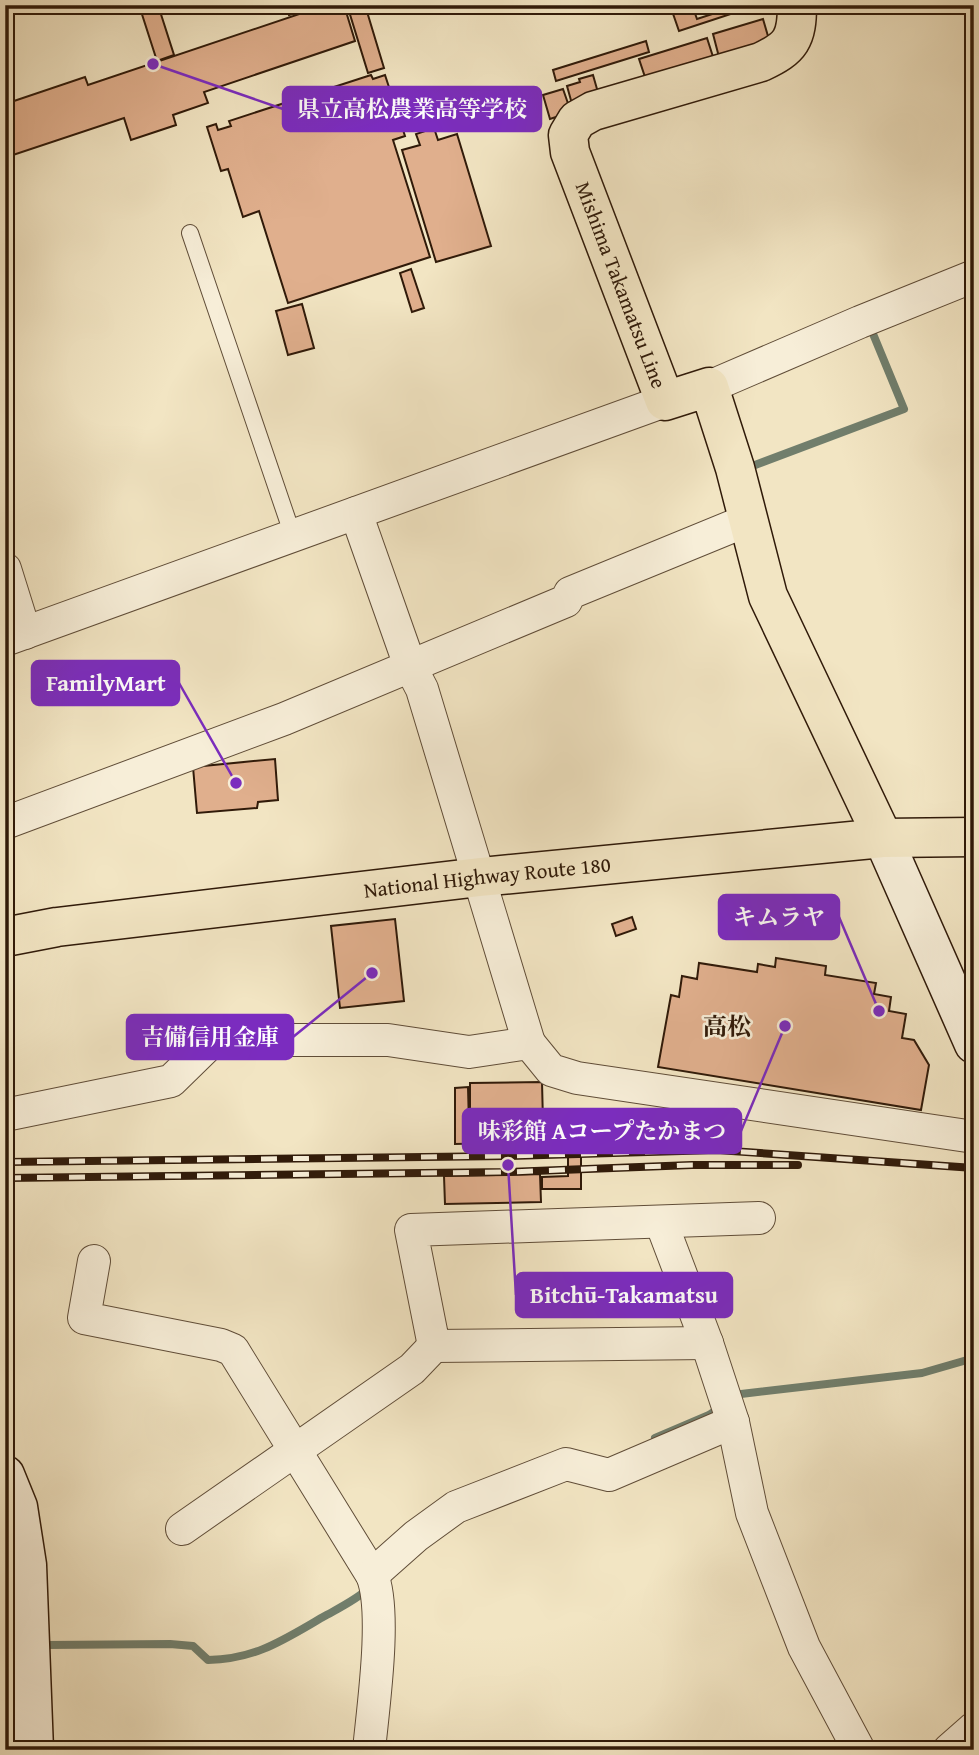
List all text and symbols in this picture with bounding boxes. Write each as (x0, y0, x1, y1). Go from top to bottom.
callout: 県立高松農業高等学校 (283, 87, 541, 131)
text: 県立高松農業高等学校 (297, 92, 527, 125)
street label: Mishima Takamatsu Line (568, 177, 675, 393)
callout: FamilyMart (32, 661, 179, 705)
text: FamilyMart (46, 666, 166, 699)
street label: National Highway Route 180 (362, 848, 612, 906)
callout: キムラヤ (719, 895, 839, 939)
text: キムラヤ (733, 900, 825, 933)
district label: 高松 (703, 1009, 751, 1044)
callout: 吉備信用金庫 (127, 1015, 293, 1059)
text: 吉備信用金庫 (141, 1020, 279, 1053)
callout: 味彩館 Aコープたかまつ (463, 1109, 741, 1153)
text: 味彩館 Aコープたかまつ (478, 1114, 726, 1147)
callout: Bitchū-Takamatsu (516, 1273, 732, 1317)
text: Bitchū-Takamatsu (530, 1278, 719, 1311)

